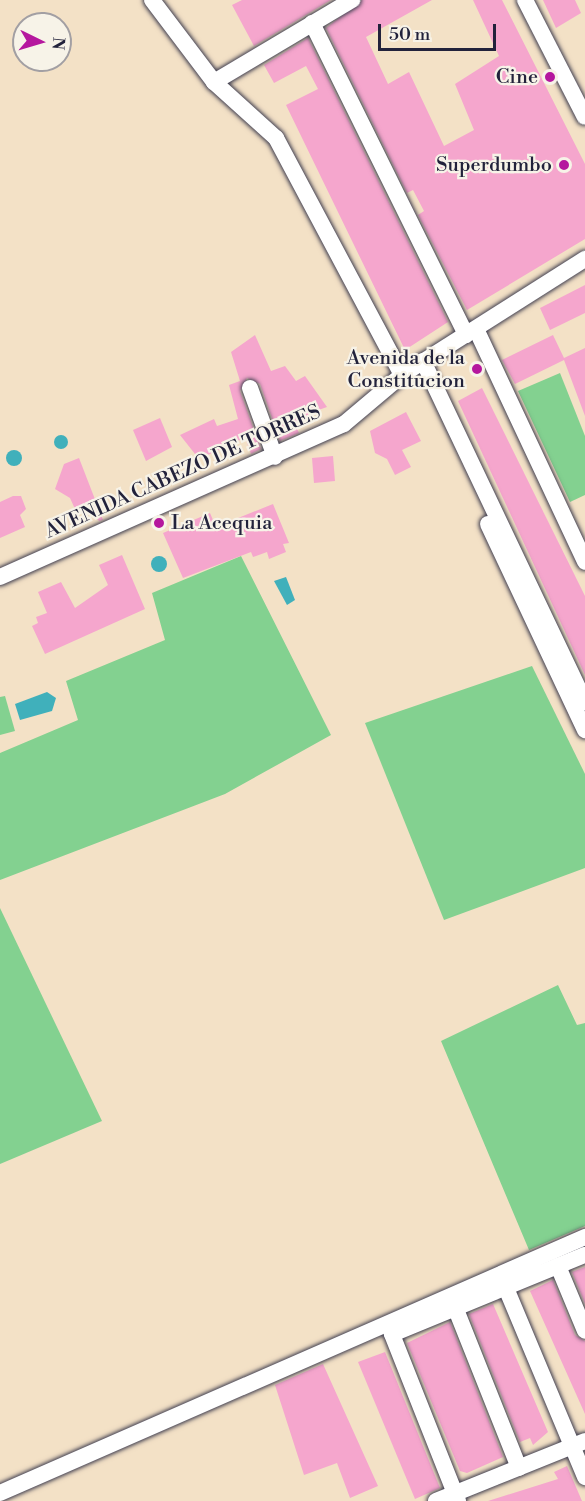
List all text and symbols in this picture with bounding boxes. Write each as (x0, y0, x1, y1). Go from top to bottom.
north arrow (12, 12, 72, 72)
scale bar (381, 12, 500, 50)
text: 50 m (389, 23, 430, 46)
text: N (47, 36, 68, 51)
place label: Cine (496, 65, 538, 89)
marker: Cine (543, 70, 557, 84)
place label: Superdumbo (436, 153, 552, 177)
marker: Superdumbo (557, 158, 571, 172)
place label: Avenida de la Constitucion (347, 346, 465, 393)
marker: Avenida de la Constitucion (470, 362, 484, 376)
street label: AVENIDA CABEZO DE TORRES (41, 400, 325, 544)
place label: La Acequia (171, 511, 272, 535)
marker: La Acequia (152, 516, 166, 530)

